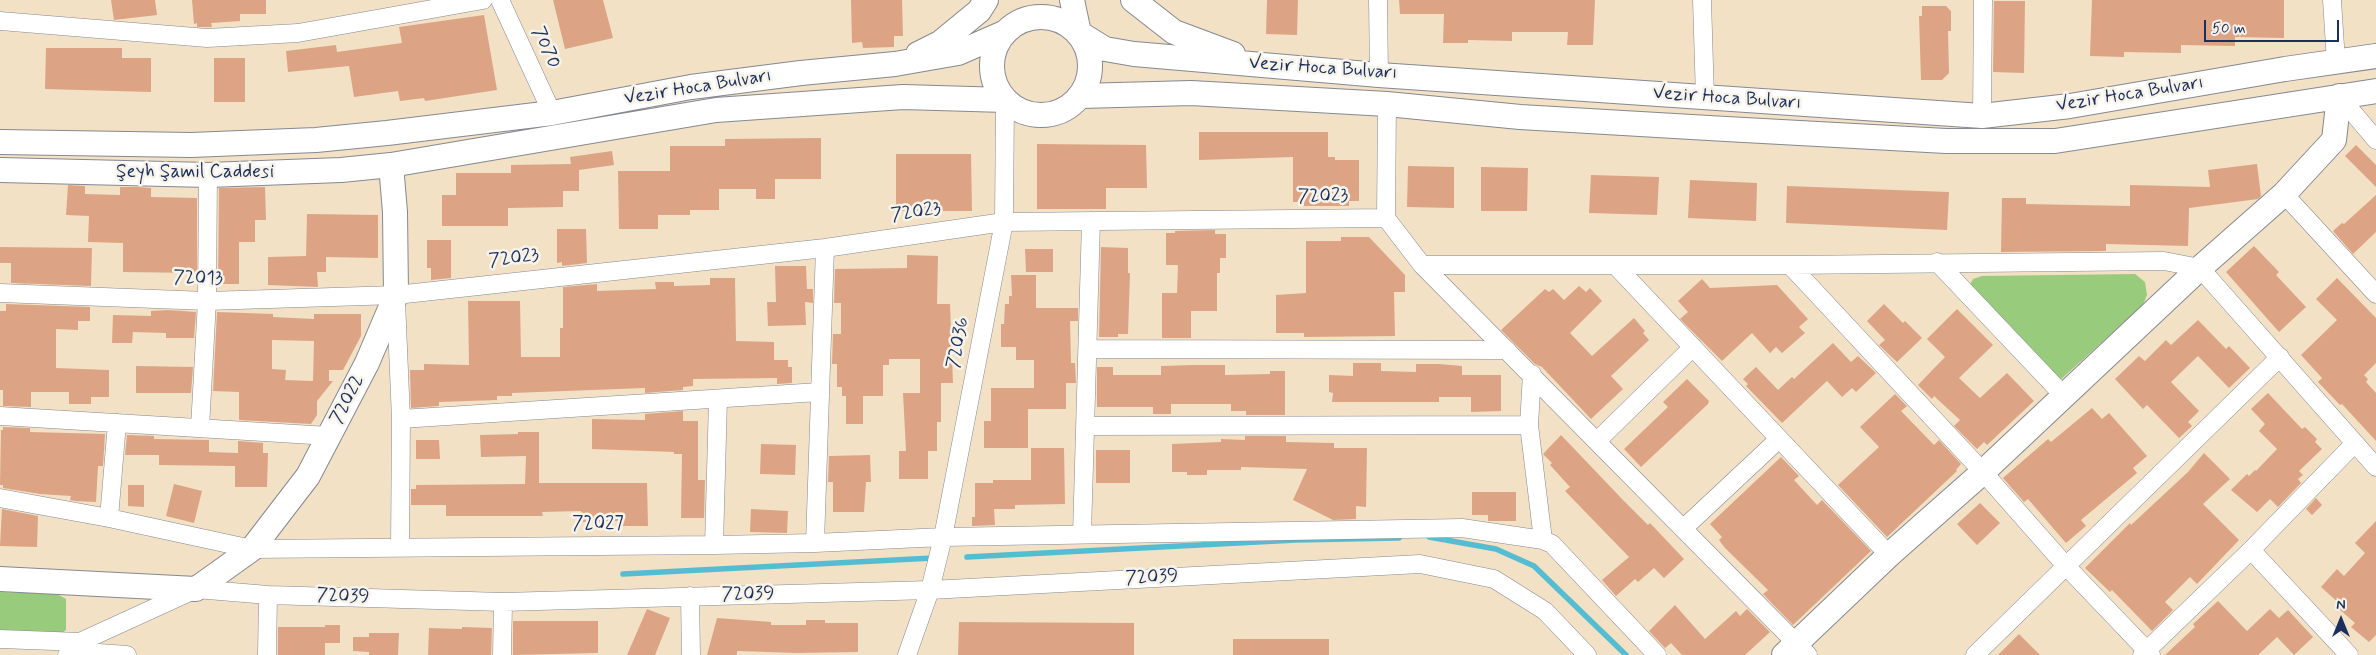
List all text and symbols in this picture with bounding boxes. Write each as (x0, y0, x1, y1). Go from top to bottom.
scale bar (2206, 10, 2341, 42)
text: 50 m (2212, 19, 2246, 39)
street label: 7070 (525, 23, 565, 73)
street label: Vezir Hoca Bulvarı (1248, 52, 1398, 86)
street label: Vezir Hoca Bulvarı (623, 65, 773, 111)
street label: Vezir Hoca Bulvarı (2055, 72, 2205, 118)
street label: Vezir Hoca Bulvarı (1652, 82, 1802, 116)
street label: Şeyh Şamil Caddesi (116, 162, 274, 184)
street label: 72023 (1298, 185, 1348, 209)
street label: 72023 (889, 198, 943, 228)
street label: 72023 (488, 245, 540, 273)
street label: 72013 (173, 267, 223, 291)
street label: 72036 (943, 315, 975, 371)
street label: 72022 (326, 372, 370, 428)
street label: 72027 (572, 514, 624, 536)
street label: 72039 (1125, 565, 1179, 591)
street label: 72039 (721, 583, 775, 607)
street label: 72039 (316, 585, 370, 609)
north arrow (2316, 595, 2366, 645)
text: N (2336, 596, 2346, 614)

